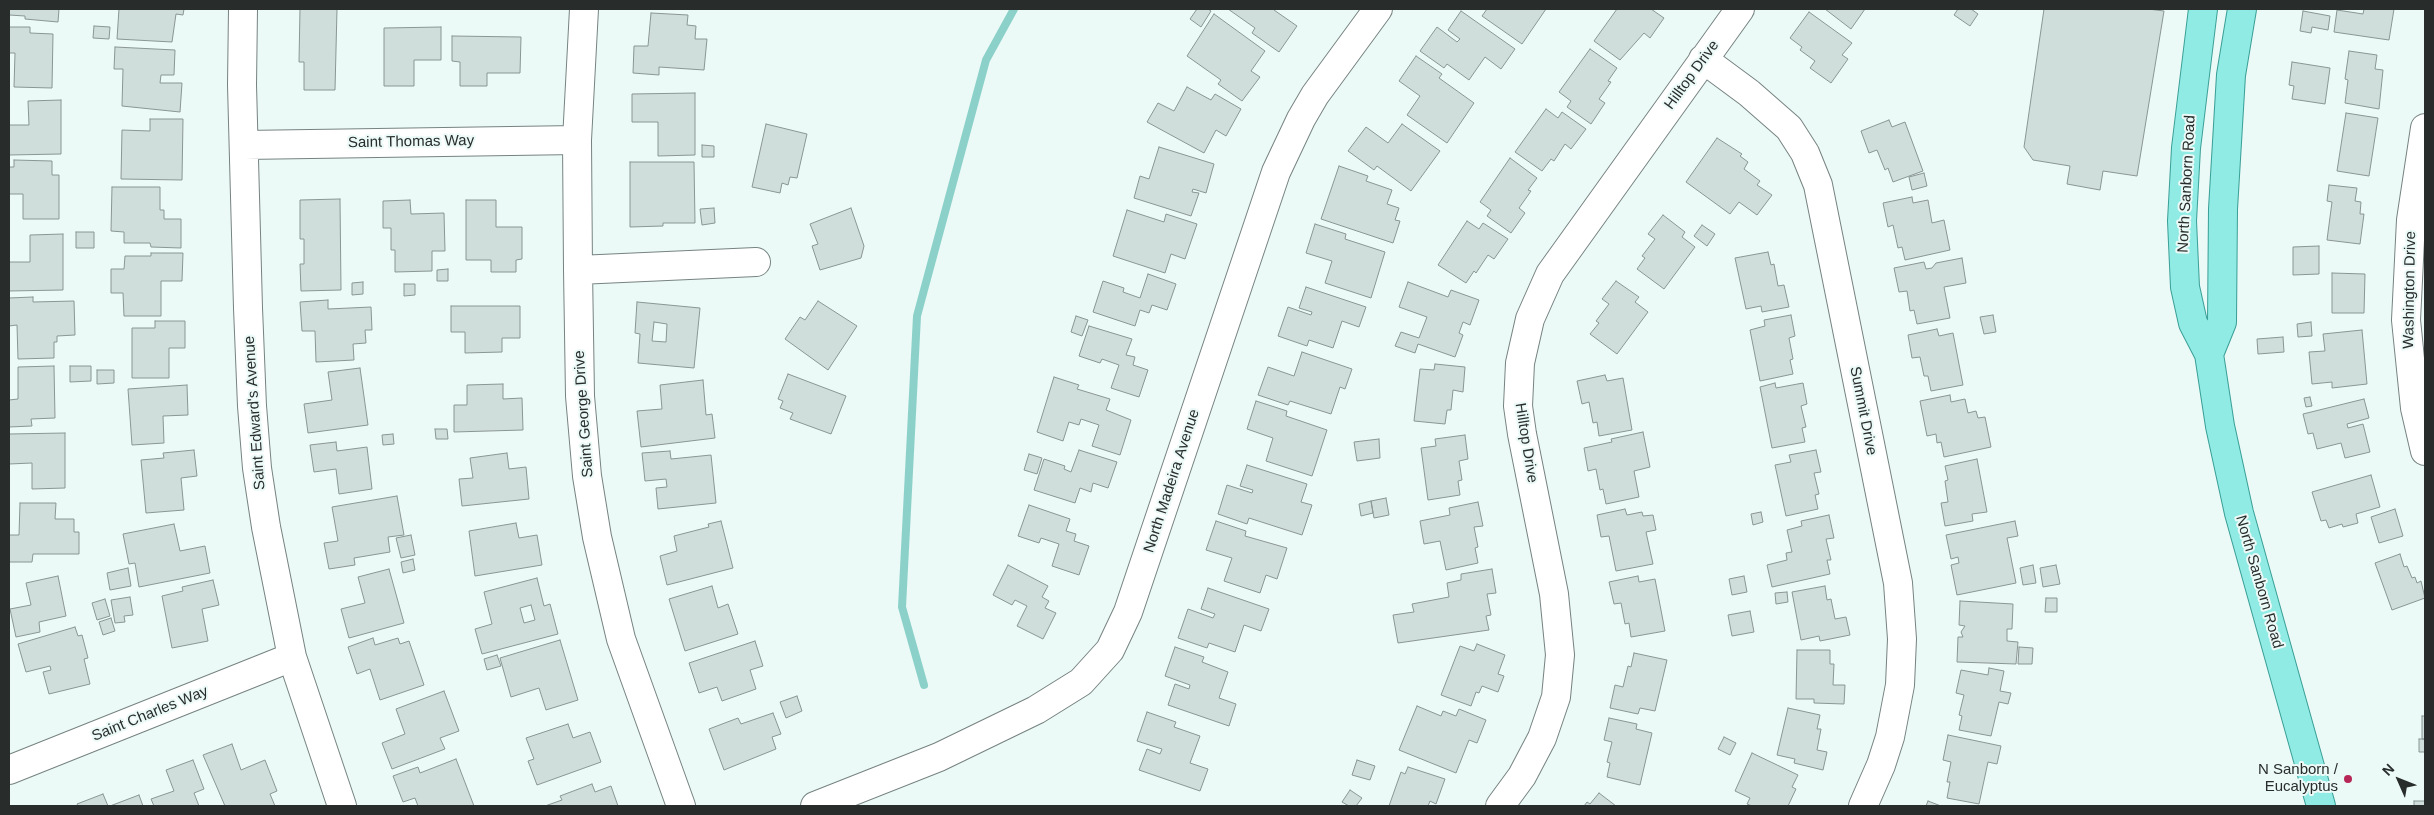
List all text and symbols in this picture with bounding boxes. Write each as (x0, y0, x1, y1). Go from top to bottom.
street label: Hilltop Drive (1661, 37, 1723, 113)
street label: North Sanborn Road (2174, 115, 2200, 253)
street label: Saint Thomas Way (348, 132, 474, 152)
street label: Washington Drive (2400, 231, 2420, 349)
street label: Saint Edward's Avenue (241, 335, 269, 491)
street label: Saint George Drive (571, 350, 597, 478)
street label: Summit Drive (1846, 365, 1880, 457)
street label: Hilltop Drive (1511, 402, 1541, 484)
street label: North Madeira Avenue (1140, 407, 1204, 555)
street label: North Sanborn Road (2231, 513, 2287, 651)
street label: Saint Charles Way (89, 682, 211, 746)
north arrow (2374, 755, 2424, 805)
text: N (2379, 760, 2397, 779)
place label: N Sanborn / Eucalyptus (2258, 761, 2338, 796)
marker: N Sanborn / Eucalyptus (2342, 773, 2354, 785)

